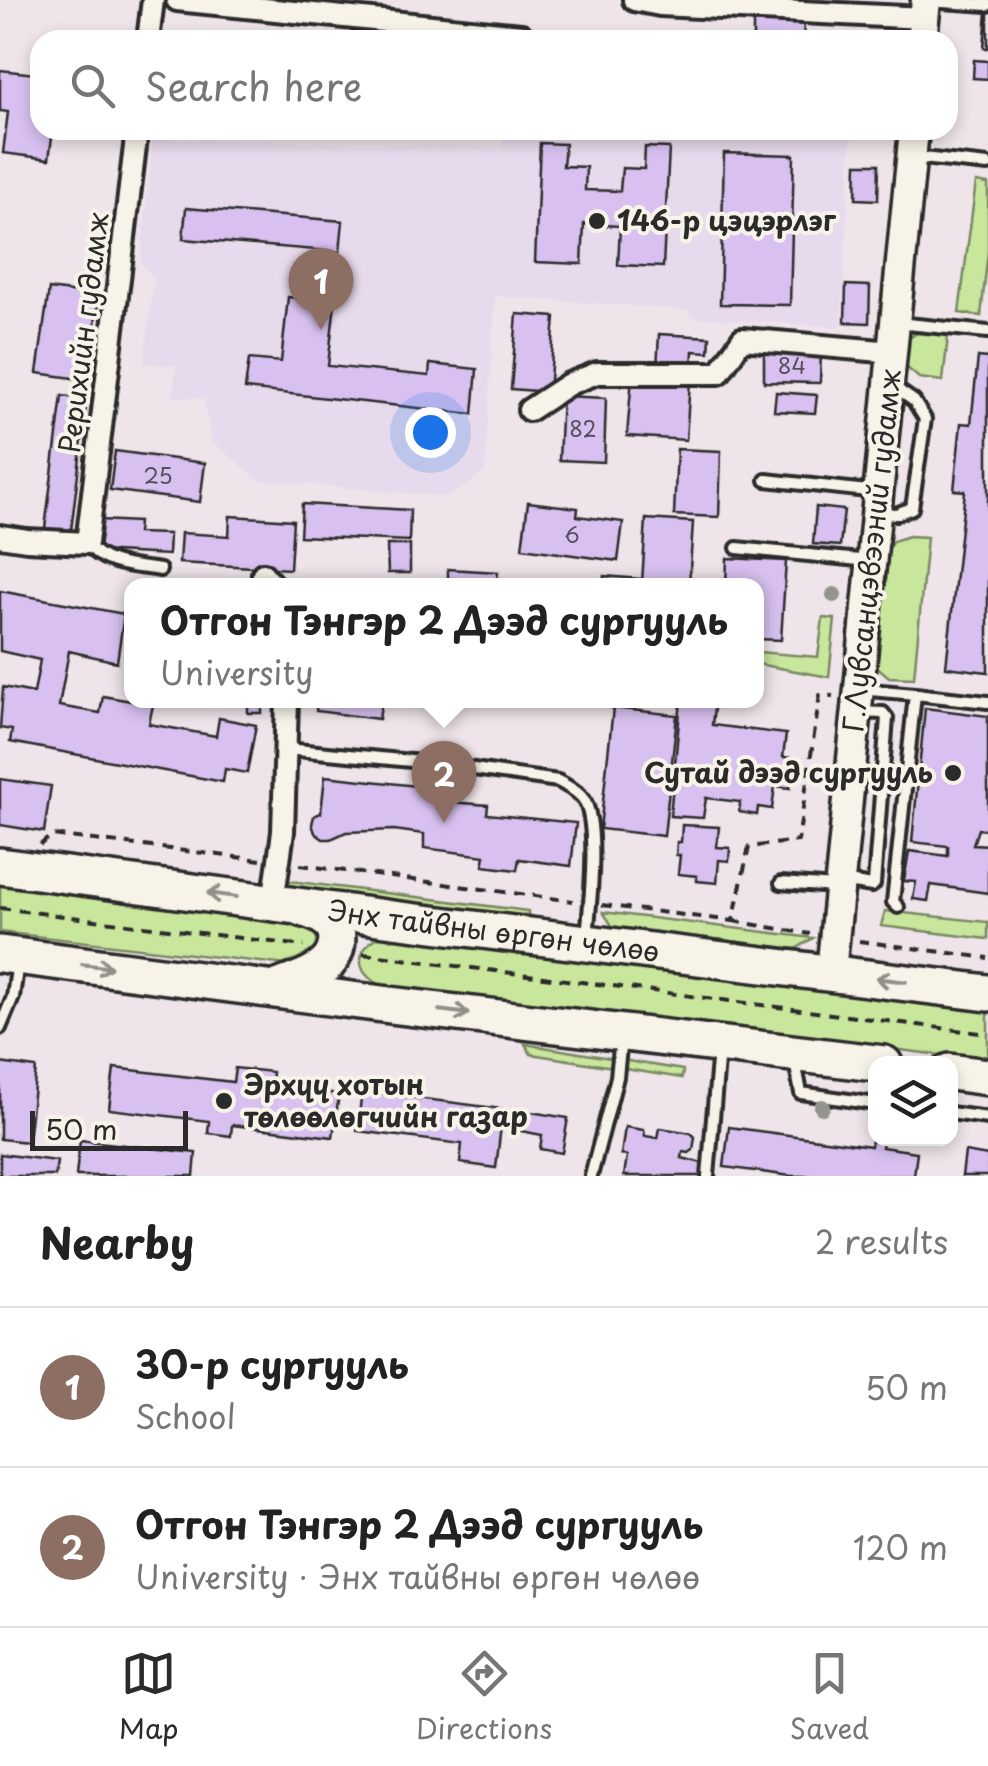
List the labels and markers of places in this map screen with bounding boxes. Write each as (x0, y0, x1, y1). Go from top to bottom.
place label: 146-р цэцэрлэг (617, 198, 837, 241)
marker: 146-р цэцэрлэг (586, 210, 608, 232)
pin: 1 (288, 248, 354, 330)
pin: 2 (412, 740, 476, 823)
place label: Сутай дээд сургууль (644, 750, 933, 793)
marker: Сутай дээд сургууль (942, 762, 964, 784)
place label: Эрхүү хотын төлөөлөгчийн газар (243, 1062, 528, 1137)
marker: Эрхүү хотын төлөөлөгчийн газар (213, 1090, 235, 1112)

